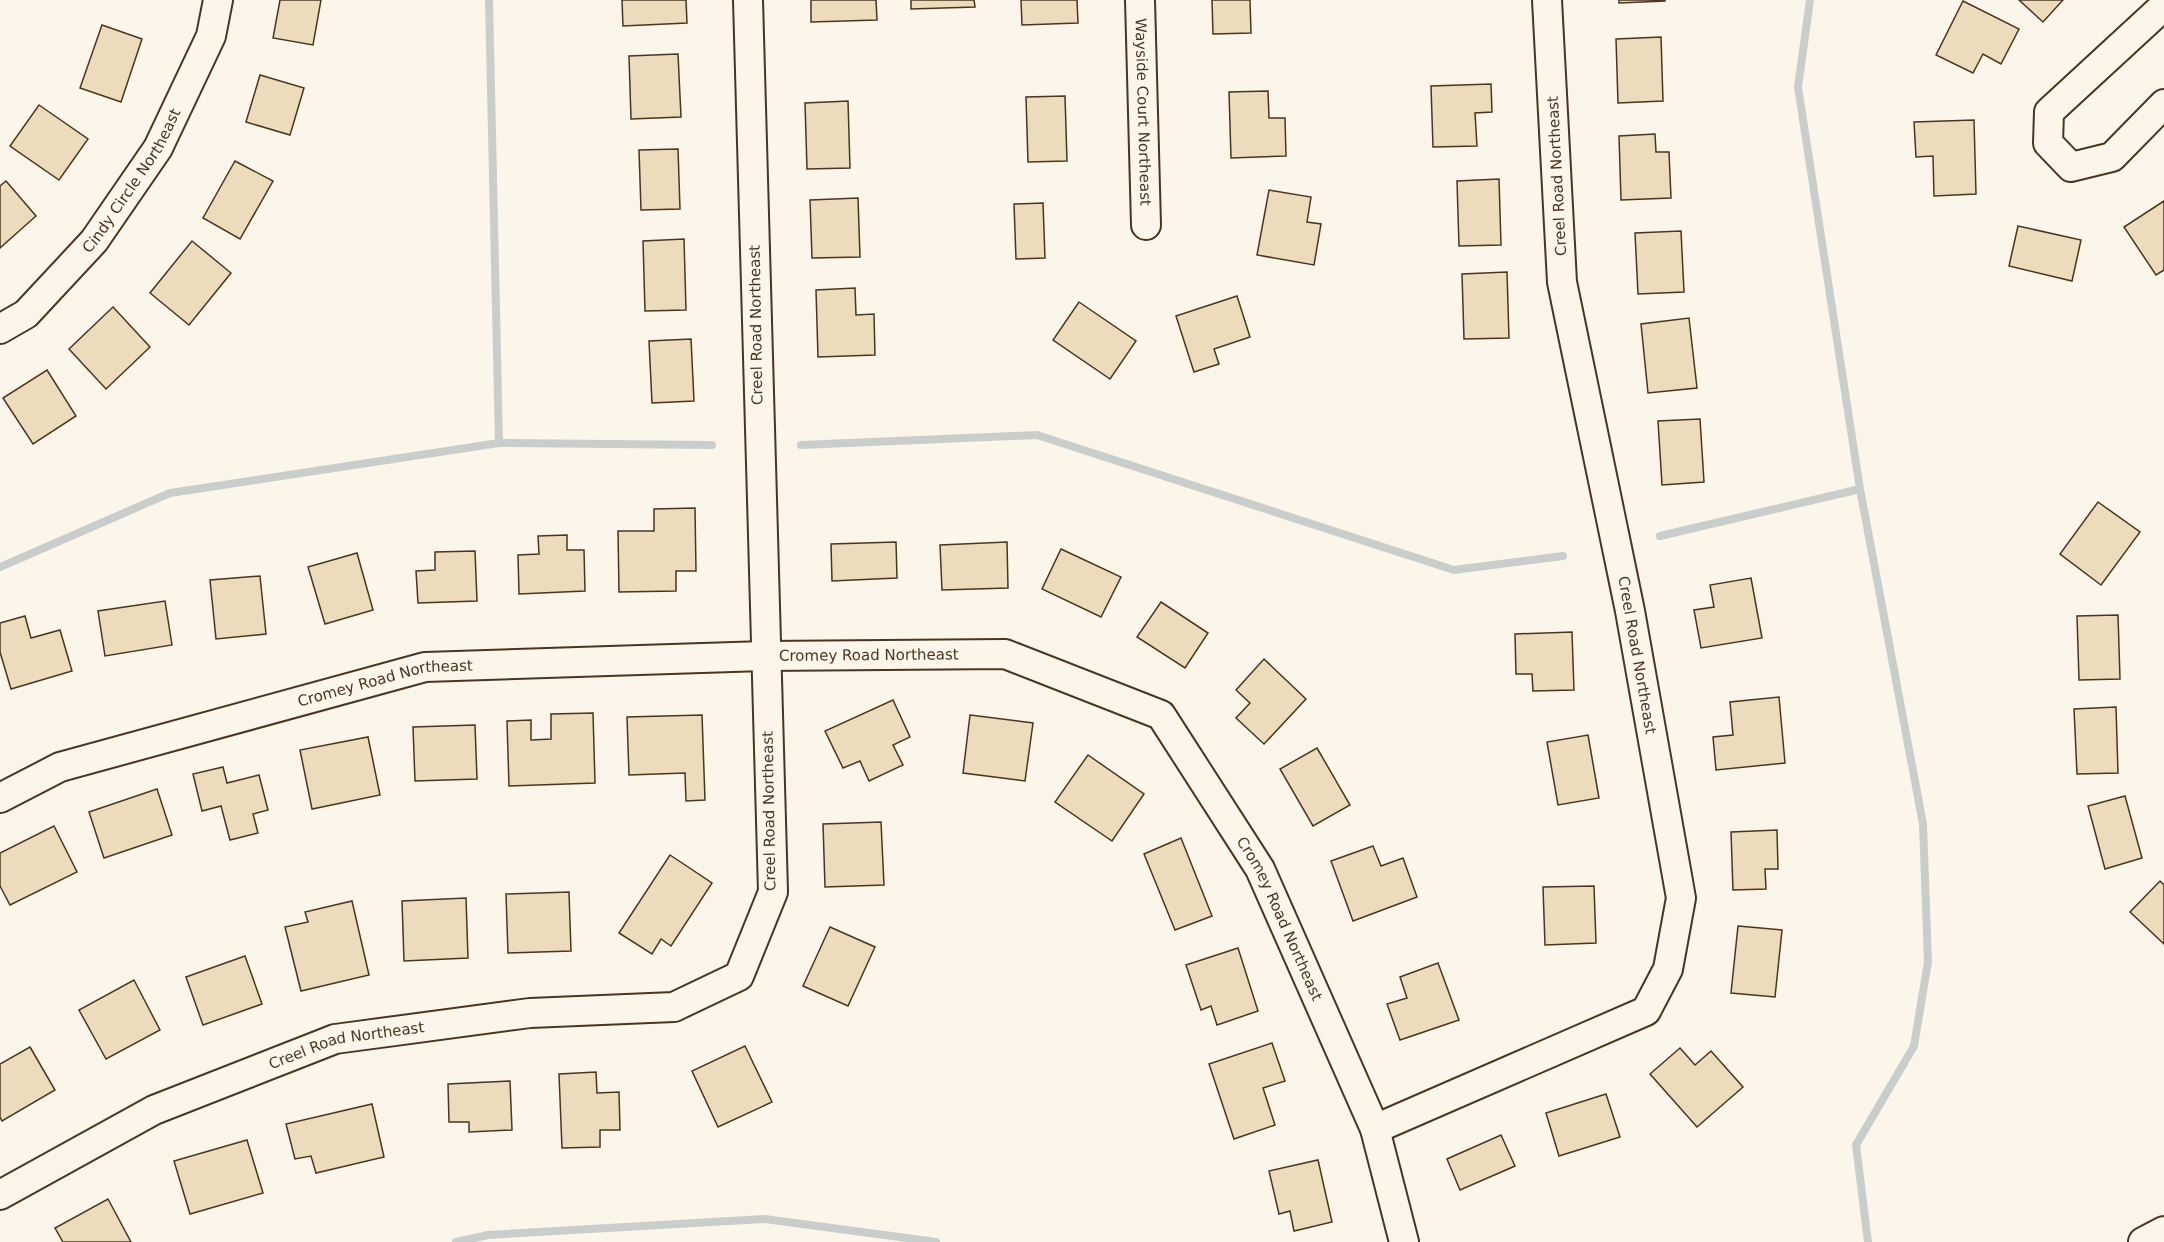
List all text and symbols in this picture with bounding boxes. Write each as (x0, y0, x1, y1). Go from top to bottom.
street label: Wayside Court Northeast (1131, 18, 1154, 206)
street label: Creel Road Northeast (1544, 95, 1570, 256)
street label: Cindy Circle Northeast (79, 106, 184, 257)
street label: Creel Road Northeast (746, 245, 766, 405)
street label: Creel Road Northeast (1614, 575, 1660, 736)
street label: Cromey Road Northeast (779, 645, 959, 665)
street label: Cromey Road Northeast (295, 656, 473, 711)
street label: Creel Road Northeast (759, 731, 779, 891)
street label: Cromey Road Northeast (1233, 833, 1326, 1004)
street label: Creel Road Northeast (266, 1018, 425, 1073)

